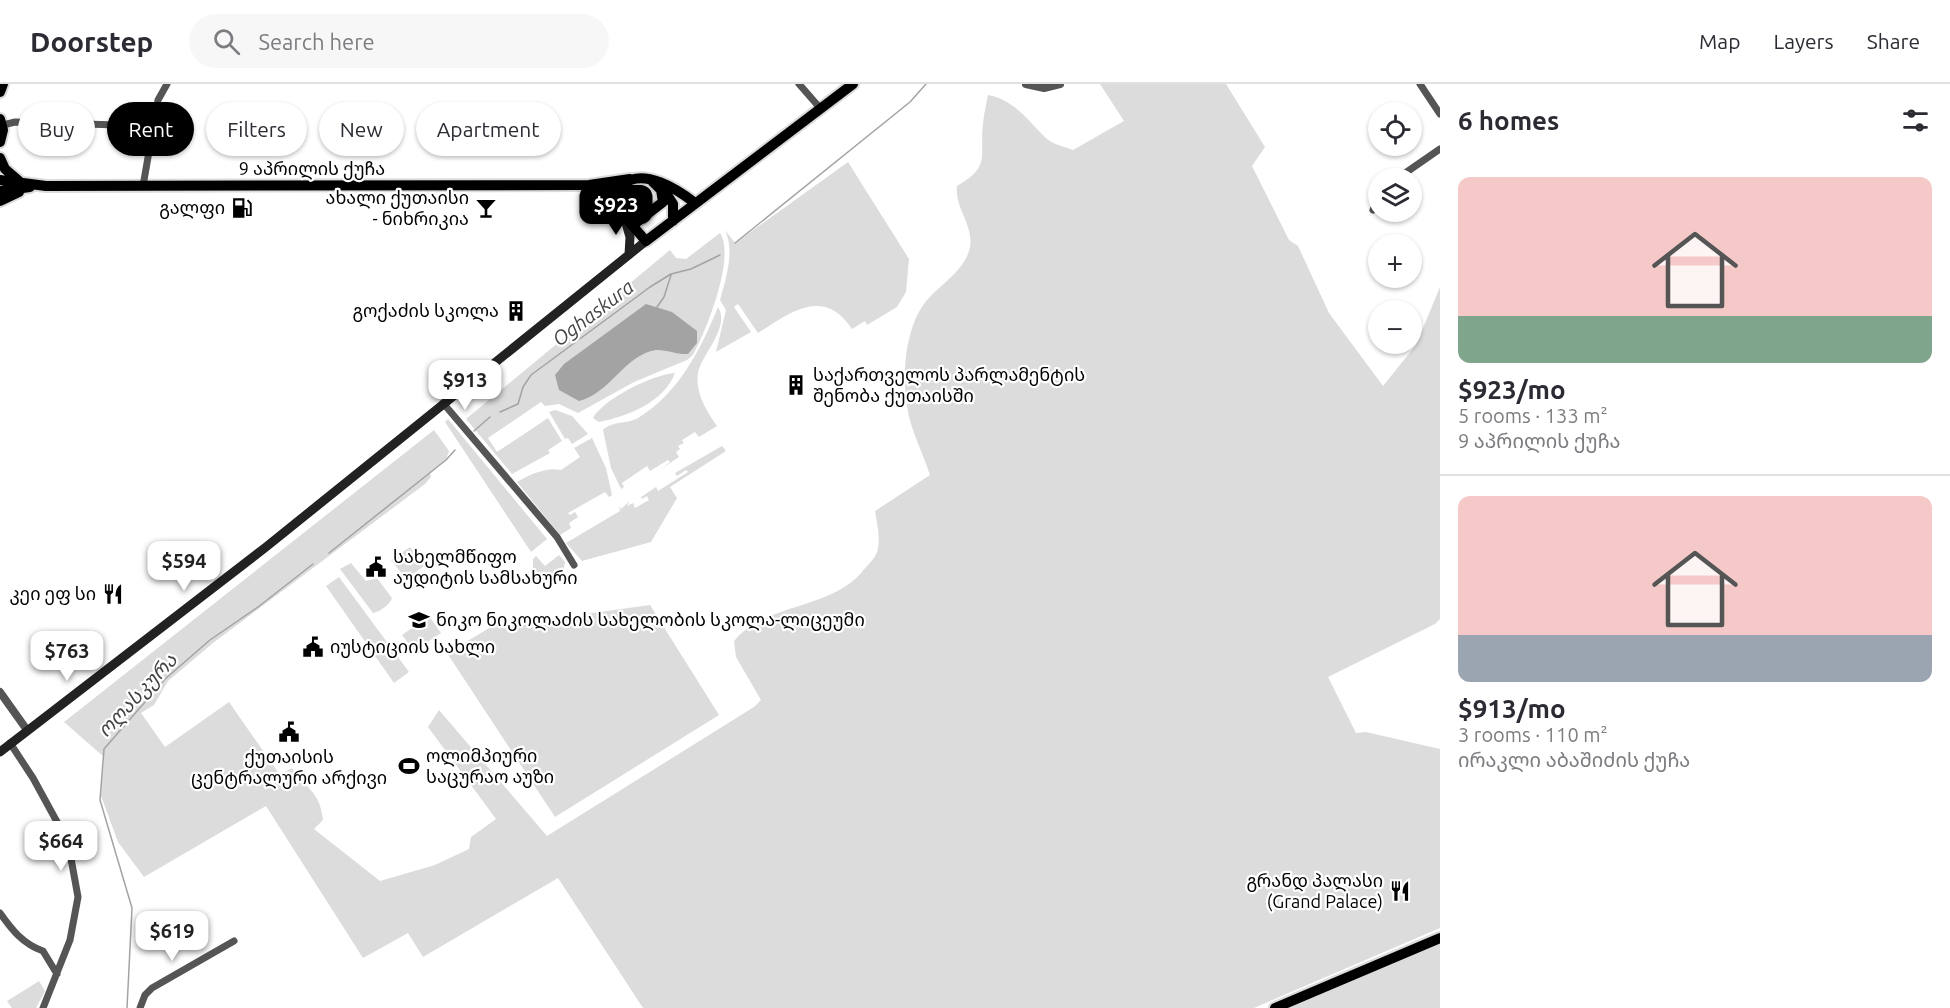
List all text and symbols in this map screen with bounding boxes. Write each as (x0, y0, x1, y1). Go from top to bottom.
search box (189, 14, 609, 68)
icon: search (210, 25, 243, 58)
text: Doorstep (30, 26, 153, 57)
text: Search here (258, 29, 375, 54)
text: Map (1699, 29, 1740, 53)
text: Layers (1773, 29, 1834, 53)
text: Share (1867, 29, 1920, 53)
chip: Buy (18, 102, 95, 156)
chip: Rent (107, 102, 194, 156)
chip: Filters (206, 102, 307, 156)
chip: New (319, 102, 404, 156)
chip: Apartment (416, 102, 561, 156)
map controls (1368, 102, 1422, 354)
button: locate (1368, 102, 1422, 156)
icon: filters (1899, 104, 1932, 137)
text: 6 homes (1458, 106, 1559, 135)
street label: 9 აპრილის ქუჩა (239, 158, 385, 180)
button: layers (1368, 168, 1422, 222)
pin: $923 (580, 185, 652, 236)
place label: ახალი ქუთაისი - ნიხრიკია (326, 187, 469, 230)
text: $923 (593, 193, 639, 216)
fuel station icon: გალფი (230, 196, 254, 220)
bar icon: ახალი ქუთაისი - ნიხრიკია (474, 196, 498, 220)
place label: გალფი (159, 197, 225, 219)
icon: home (1641, 216, 1749, 324)
button: + (1368, 234, 1422, 288)
water label: Oghaskura (548, 275, 638, 351)
building icon: გოქაძის სკოლა (504, 299, 528, 323)
place label: გოქაძის სკოლა (353, 300, 499, 322)
button: − (1368, 300, 1422, 354)
pin: $913 (429, 360, 501, 411)
place label: საქართველოს პარლამენტის შენობა ქუთაისში (813, 364, 1085, 407)
text: $913 (442, 368, 488, 391)
building icon: საქართველოს პარლამენტის შენობა ქუთაისში (784, 373, 808, 397)
text: $923/mo (1458, 375, 1566, 404)
text: 5 rooms · 133 m² (1458, 404, 1608, 427)
text: 9 აპრილის ქუჩა (1458, 429, 1621, 452)
icon: home (1641, 535, 1749, 643)
pin: $594 (148, 541, 220, 592)
place label: სახელმწიფო აუდიტის სამსახური (393, 546, 578, 589)
text: $594 (161, 549, 207, 572)
public building icon: სახელმწიფო აუდიტის სამსახური (364, 555, 388, 579)
restaurant icon: კეი ეფ სი (101, 582, 125, 606)
place label: კეი ეფ სი (9, 583, 96, 605)
school or university icon: ნიკო ნიკოლაძის სახელობის სკოლა-ლიცეუმი (407, 608, 431, 632)
place label: ნიკო ნიკოლაძის სახელობის სკოლა-ლიცეუმი (436, 609, 865, 631)
pin: $763 (31, 631, 103, 682)
public building icon: იუსტიციის სახლი (301, 635, 325, 659)
place label: იუსტიციის სახლი (330, 636, 495, 658)
text: $763 (44, 639, 90, 662)
water label: ოღასკურა (92, 647, 182, 742)
text: $913/mo (1458, 694, 1566, 723)
public building icon: ქუთაისის ცენტრალური არქივი (277, 720, 301, 744)
text: 3 rooms · 110 m² (1458, 723, 1608, 746)
place label: ოლიმპიური საცურაო აუზი (426, 745, 554, 788)
place label: ქუთაისის ცენტრალური არქივი (191, 746, 387, 789)
text: ირაკლი აბაშიძის ქუჩა (1458, 748, 1690, 771)
sports icon: ოლიმპიური საცურაო აუზი (397, 754, 421, 778)
pin: $664 (25, 821, 97, 872)
text: $664 (38, 829, 84, 852)
place label: გრანდ პალასი (Grand Palace) (1246, 870, 1383, 912)
restaurant icon: გრანდ პალასი (Grand Palace) (1388, 879, 1412, 903)
pin: $619 (136, 911, 208, 962)
text: $619 (149, 919, 195, 942)

